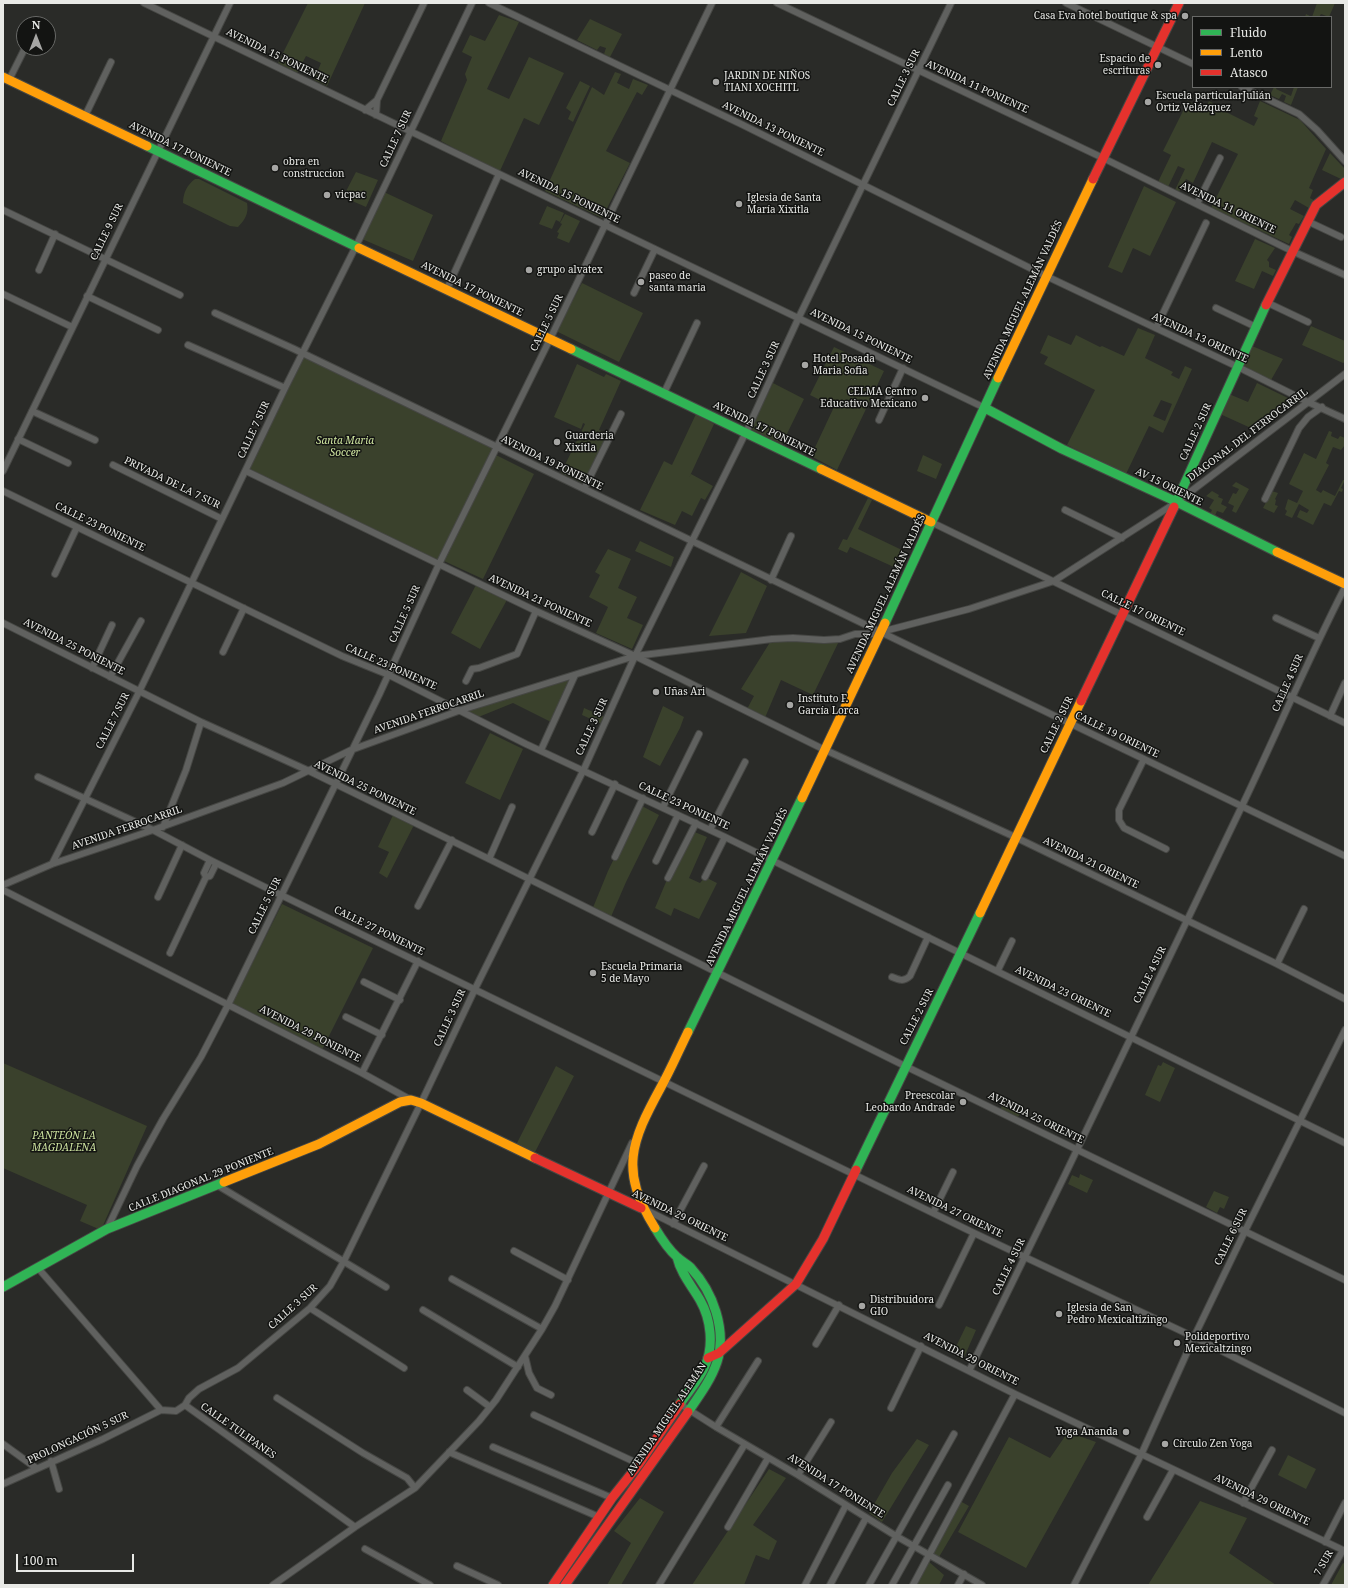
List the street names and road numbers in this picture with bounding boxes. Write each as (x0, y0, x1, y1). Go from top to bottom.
street label: AVENIDA 15 PONIENTE (224, 26, 330, 86)
street label: CALLE 3 SUR (885, 48, 923, 108)
street label: AVENIDA 11 PONIENTE (924, 58, 1030, 116)
street label: AVENIDA 13 PONIENTE (720, 99, 826, 159)
street label: CALLE 7 SUR (377, 108, 415, 170)
street label: AVENIDA 17 PONIENTE (127, 119, 233, 179)
street label: AVENIDA 15 PONIENTE (516, 166, 622, 226)
street label: AVENIDA 11 ORIENTE (1178, 180, 1278, 236)
street label: CALLE 9 SUR (88, 202, 126, 262)
street label: AVENIDA MIGUEL ALEMÁN VALDÉS (981, 219, 1065, 381)
street label: AVENIDA 17 PONIENTE (419, 259, 525, 319)
street label: CALLE 5 SUR (528, 293, 566, 353)
street label: AVENIDA 15 PONIENTE (808, 306, 914, 366)
street label: AVENIDA 13 ORIENTE (1150, 310, 1250, 366)
street label: CALLE 3 SUR (745, 339, 783, 401)
street label: DIAGONAL DEL FERROCARRIL (1186, 386, 1310, 484)
street label: CALLE 7 SUR (235, 399, 273, 461)
street label: AVENIDA 17 PONIENTE (711, 399, 817, 459)
street label: CALLE 2 SUR (1177, 401, 1215, 463)
street label: AVENIDA 19 PONIENTE (499, 433, 605, 493)
street label: PRIVADA DE LA 7 SUR (122, 455, 222, 511)
street label: AV 15 ORIENTE (1133, 466, 1205, 508)
street label: CALLE 23 PONIENTE (53, 500, 147, 554)
street label: AVENIDA MIGUEL ALEMÁN VALDÉS (844, 513, 928, 675)
street label: AVENIDA 21 PONIENTE (487, 572, 593, 630)
street label: CALLE 5 SUR (387, 583, 423, 645)
street label: CALLE 17 ORIENTE (1099, 587, 1187, 639)
street label: AVENIDA 25 PONIENTE (21, 616, 127, 678)
street label: CALLE 23 PONIENTE (343, 641, 439, 693)
street label: CALLE 4 SUR (1270, 652, 1306, 714)
street label: AVENIDA FERROCARRIL (372, 687, 486, 737)
street label: CALLE 7 SUR (94, 691, 132, 751)
street label: CALLE 2 SUR (1038, 695, 1076, 755)
street label: CALLE 3 SUR (573, 696, 611, 758)
street label: CALLE 19 ORIENTE (1073, 709, 1161, 761)
street label: AVENIDA 25 PONIENTE (312, 758, 418, 818)
street label: CALLE 23 PONIENTE (636, 780, 732, 832)
street label: AVENIDA FERROCARRIL (70, 803, 184, 853)
street label: AVENIDA MIGUEL ALEMÁN VALDÉS (703, 806, 791, 968)
street label: AVENIDA 21 ORIENTE (1041, 835, 1141, 891)
street label: CALLE 5 SUR (246, 876, 284, 936)
street label: CALLE 27 PONIENTE (332, 904, 426, 958)
street label: CALLE 4 SUR (1131, 945, 1169, 1005)
street label: AVENIDA 23 ORIENTE (1013, 964, 1113, 1020)
street label: CALLE 3 SUR (431, 987, 469, 1049)
street label: CALLE 2 SUR (898, 987, 936, 1047)
street label: AVENIDA 29 PONIENTE (257, 1003, 363, 1065)
street label: AVENIDA 25 ORIENTE (986, 1090, 1086, 1146)
street label: CALLE DIAGONAL 29 PONIENTE (127, 1145, 275, 1215)
street label: AVENIDA 27 ORIENTE (905, 1184, 1005, 1240)
street label: AVENIDA 29 ORIENTE (630, 1188, 730, 1244)
street label: CALLE 6 SUR (1212, 1207, 1250, 1267)
street label: CALLE 4 SUR (990, 1237, 1028, 1297)
street label: CALLE 3 SUR (266, 1282, 320, 1332)
street label: AVENIDA 29 ORIENTE (922, 1330, 1020, 1388)
street label: AVENIDA MIGUEL ALEMÁN (625, 1360, 709, 1478)
street label: CALLE TULIPANES (198, 1400, 278, 1462)
street label: PROLONGACIÓN 5 SUR (26, 1409, 130, 1467)
street label: AVENIDA 17 PONIENTE (785, 1451, 887, 1521)
street label: AVENIDA 29 ORIENTE (1212, 1472, 1312, 1528)
street label: 7 SUR (1312, 1548, 1336, 1578)

